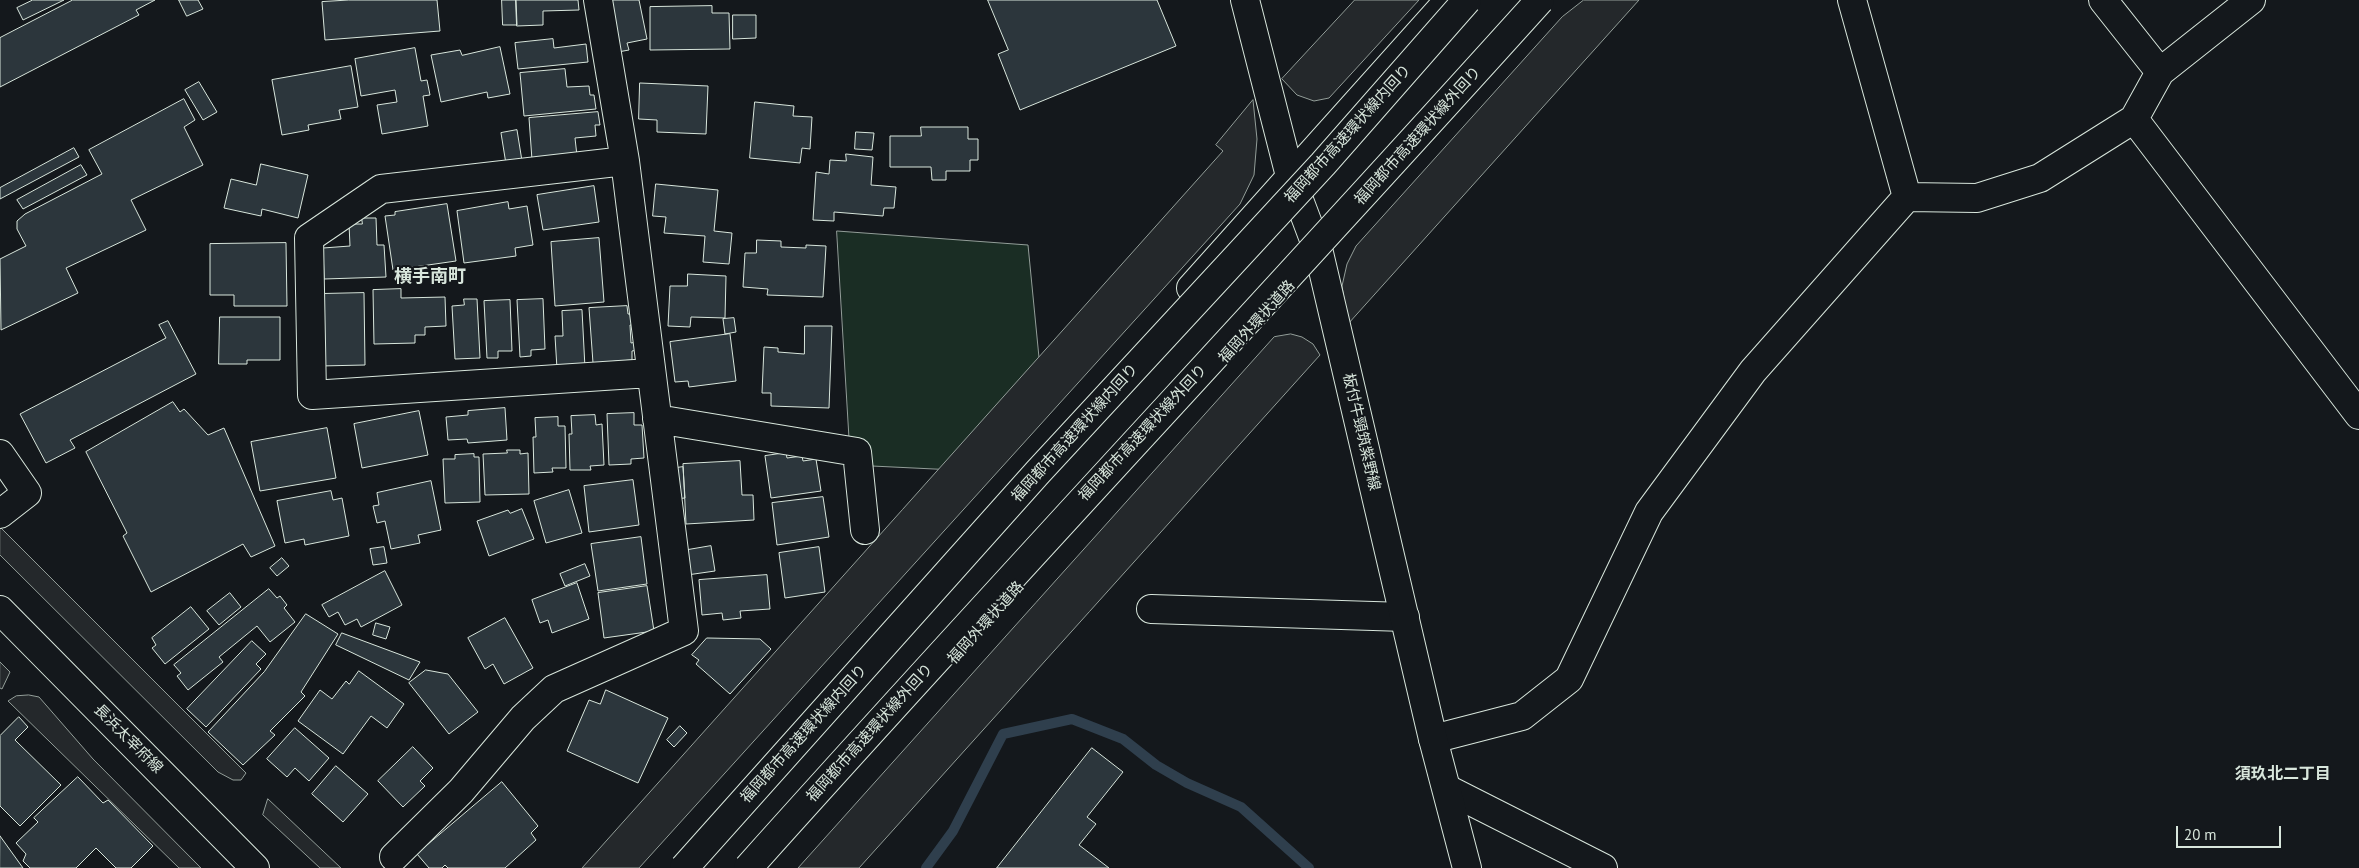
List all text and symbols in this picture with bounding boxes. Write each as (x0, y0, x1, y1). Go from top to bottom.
street label: 福岡都市高速環状線内回り (1281, 61, 1415, 207)
street label: 福岡都市高速環状線外回り (1351, 63, 1485, 209)
district label: 横手南町 (394, 266, 466, 288)
street label: 福岡外環状道路 (1215, 277, 1299, 367)
street label: 福岡都市高速環状線内回り (1008, 360, 1142, 506)
street label: 福岡都市高速環状線外回り (1075, 361, 1211, 505)
street label: 板付牛頸筑紫野線 (1339, 372, 1383, 492)
street label: 福岡外環状道路 (944, 578, 1028, 668)
street label: 福岡都市高速環状線外回り (803, 660, 937, 806)
street label: 福岡都市高速環状線内回り (737, 661, 871, 807)
street label: 長浜太宰府線 (90, 701, 166, 777)
district label: 須玖北二丁目 (2235, 764, 2331, 784)
scale bar (2179, 816, 2284, 848)
text: 20 m (2184, 825, 2217, 844)

